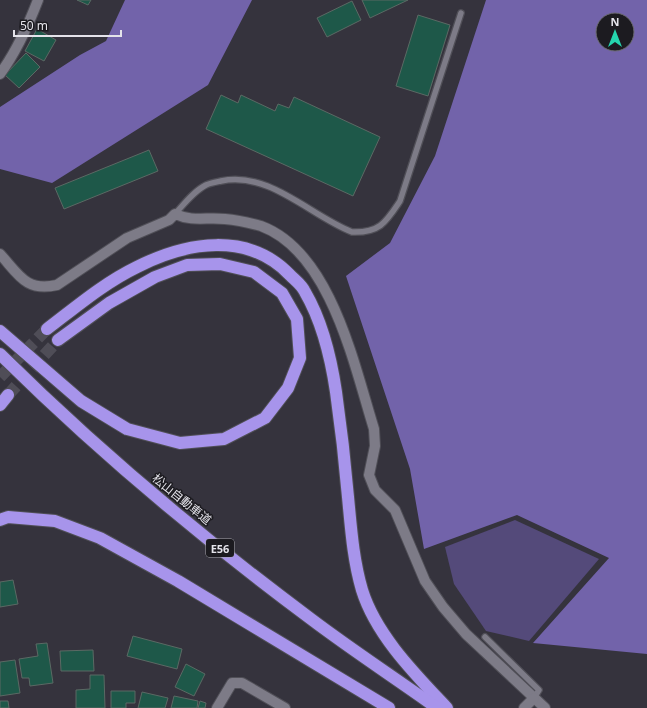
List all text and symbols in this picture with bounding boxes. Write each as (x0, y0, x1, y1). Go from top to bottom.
scale bar (14, 12, 121, 38)
north arrow (595, 12, 635, 52)
text: N (611, 14, 619, 29)
text: 50 m (20, 17, 48, 34)
street label: 松山自動車道 (149, 470, 215, 528)
road number: E56 (206, 539, 234, 557)

